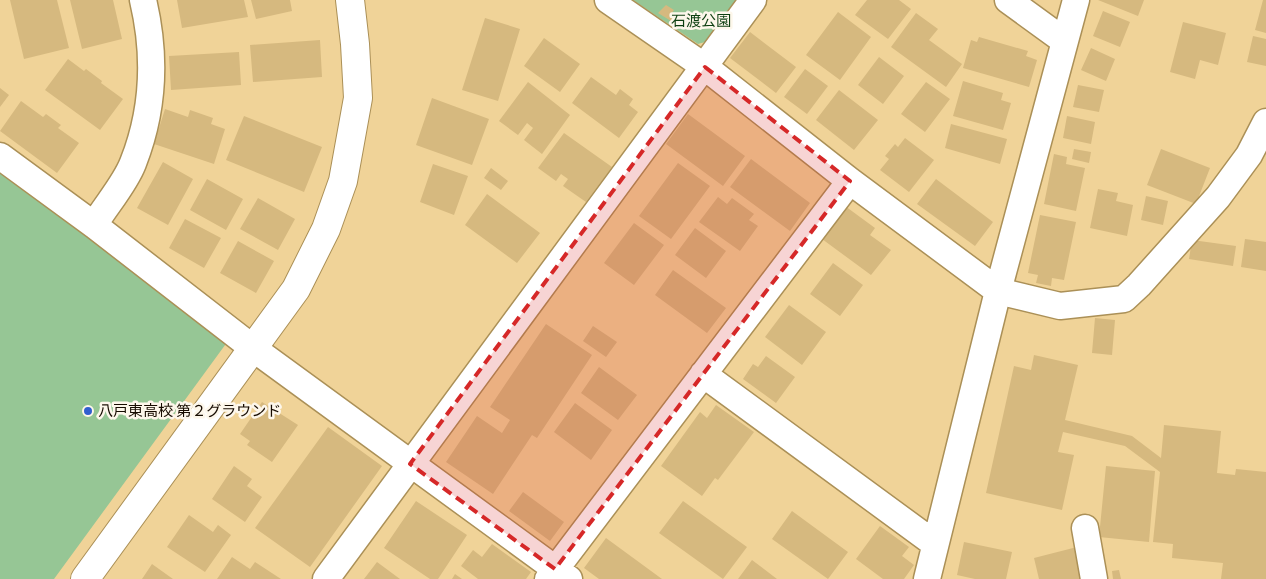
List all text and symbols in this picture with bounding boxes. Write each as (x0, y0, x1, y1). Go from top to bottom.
park label: 石渡公園 (671, 12, 731, 30)
place label: 八戸東高校 第２グラウンド (98, 402, 281, 420)
marker: 八戸東高校 第２グラウンド (82, 405, 94, 417)

